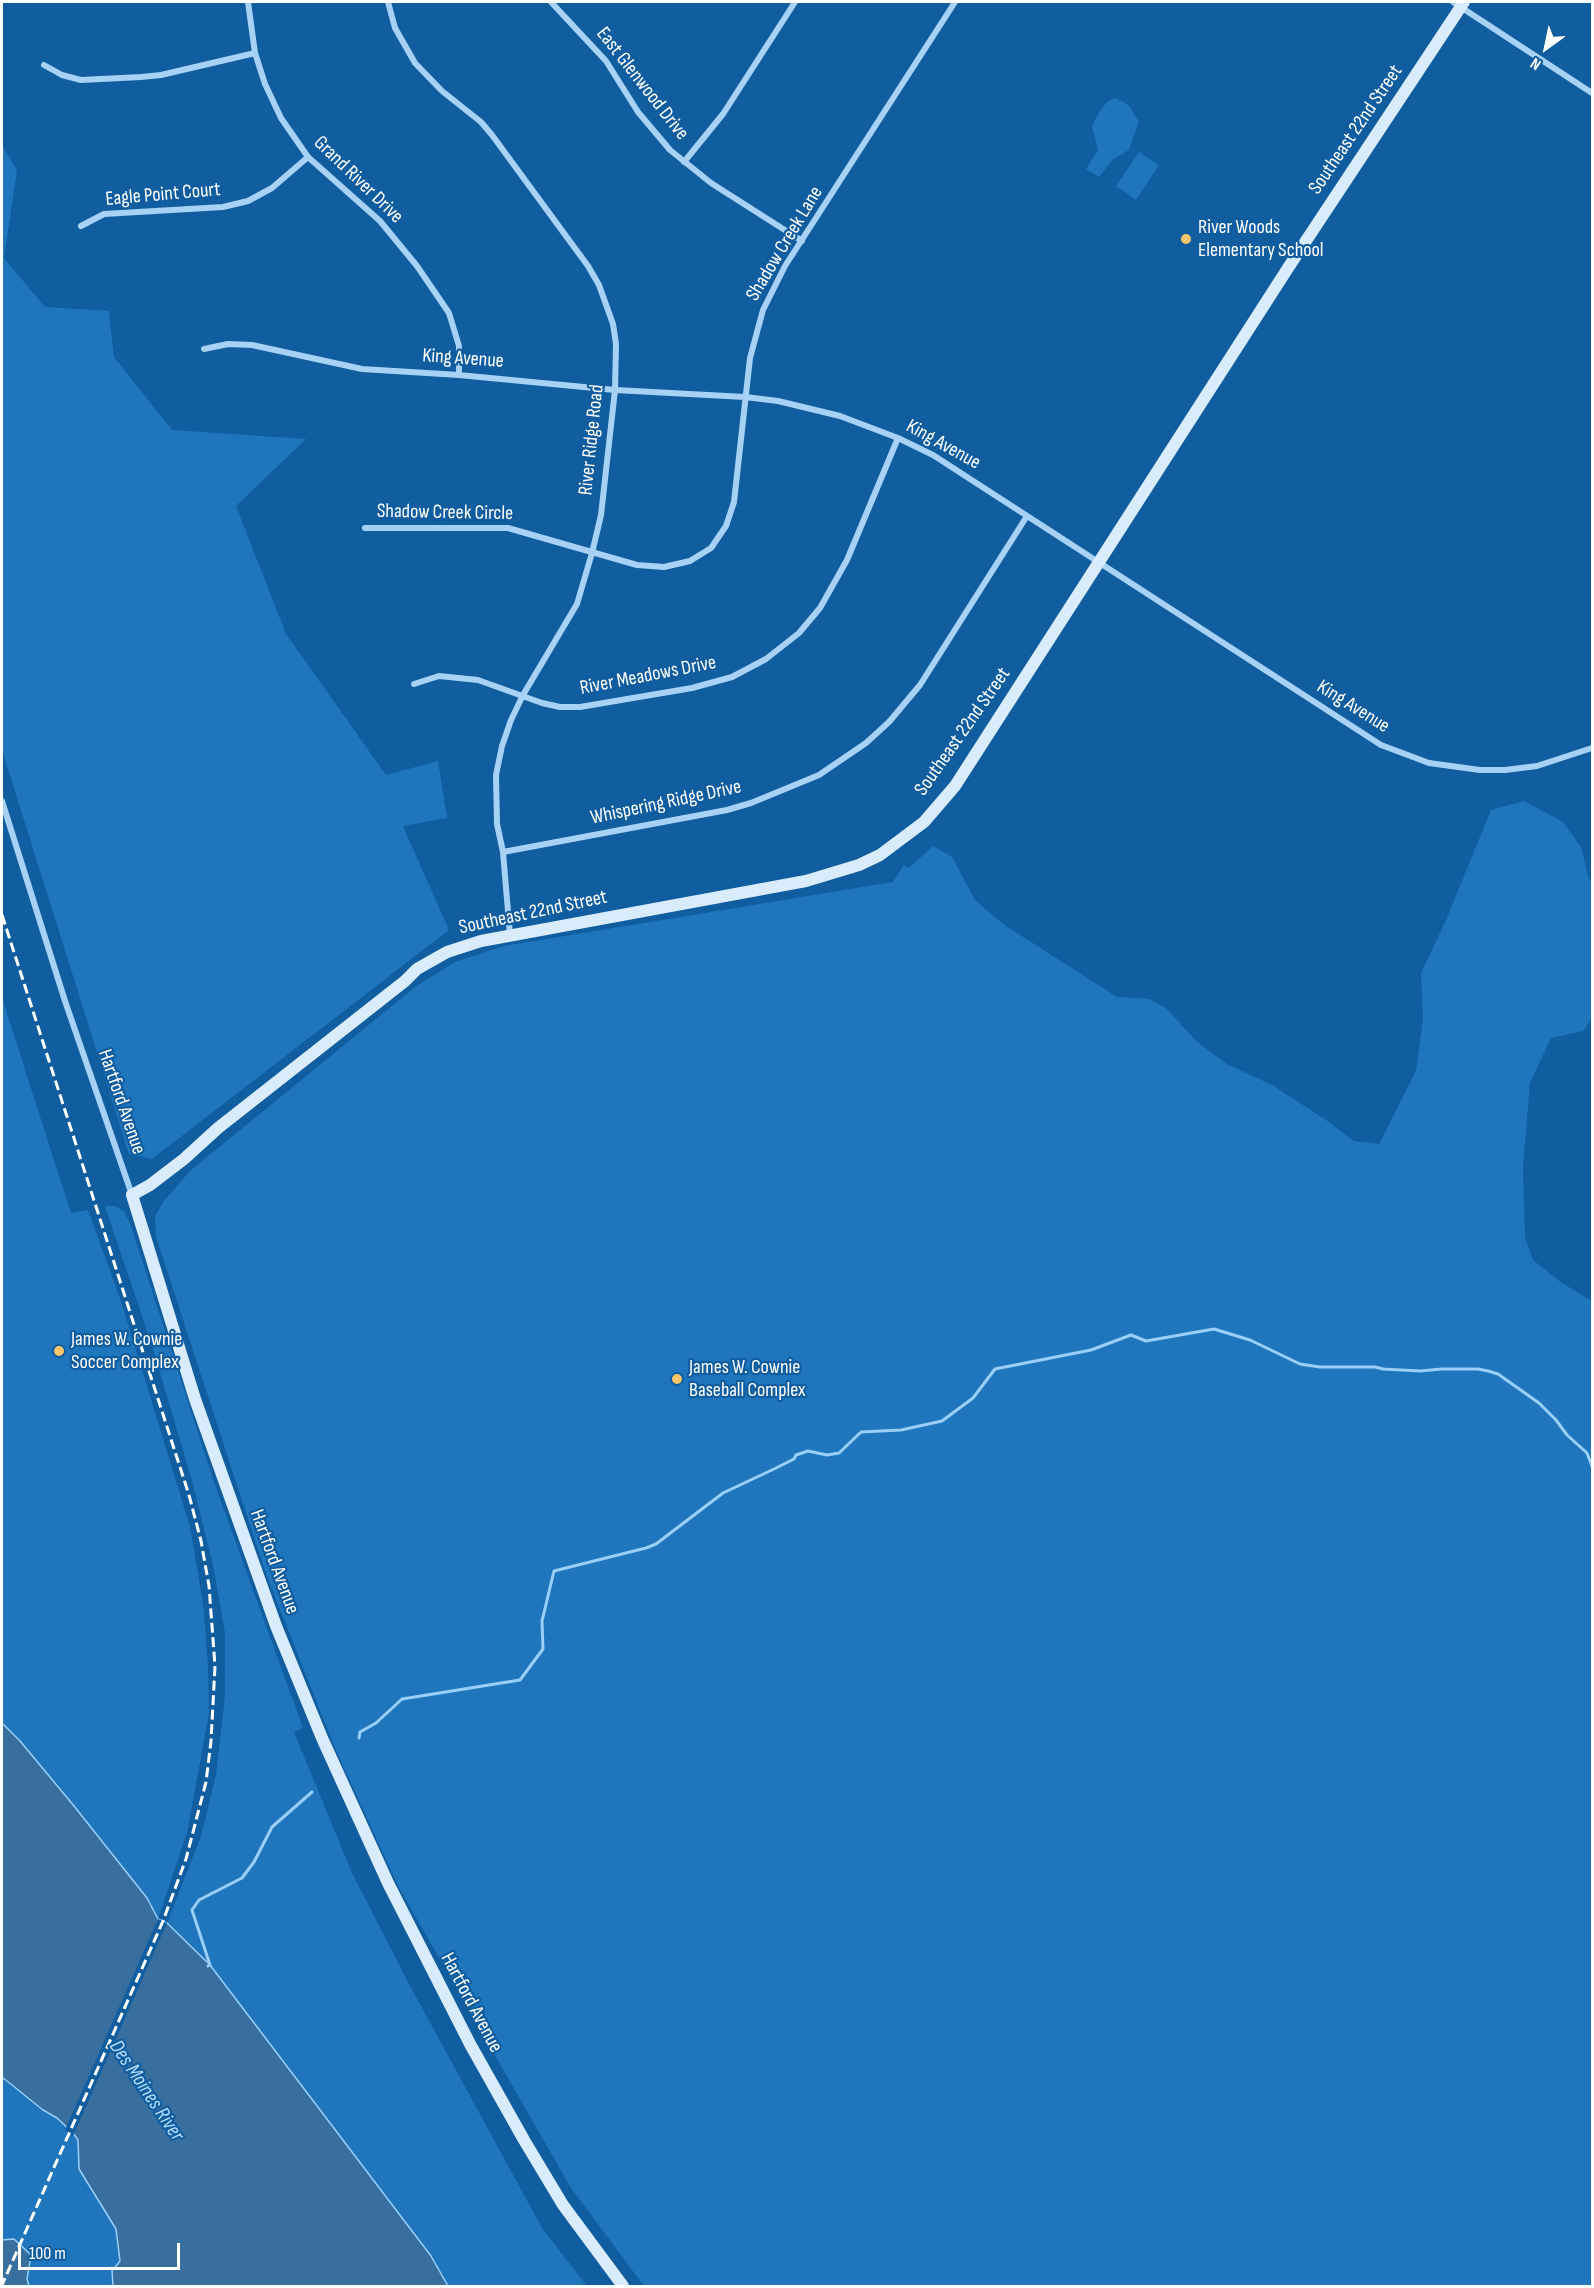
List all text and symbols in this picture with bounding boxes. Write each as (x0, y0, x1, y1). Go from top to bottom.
north arrow (1516, 18, 1576, 78)
street label: East Glenwood Drive (590, 23, 694, 145)
text: N (1527, 53, 1545, 74)
street label: Southeast 22nd Street (1304, 61, 1408, 199)
street label: Grand River Drive (308, 131, 408, 229)
street label: Eagle Point Court (105, 178, 221, 212)
street label: Shadow Creek Lane (741, 182, 829, 306)
place label: River Woods Elementary School (1198, 216, 1324, 263)
marker: River Woods Elementary School (1179, 232, 1193, 246)
street label: King Avenue (422, 344, 504, 374)
street label: River Ridge Road (574, 383, 610, 497)
street label: King Avenue (902, 415, 984, 475)
street label: Shadow Creek Circle (377, 500, 513, 526)
street label: River Meadows Drive (578, 651, 718, 701)
street label: Southeast 22nd Street (910, 663, 1016, 801)
street label: King Avenue (1312, 675, 1394, 739)
street label: Whispering Ridge Drive (589, 775, 743, 831)
street label: Southeast 22nd Street (457, 886, 609, 940)
street label: Hartford Avenue (92, 1046, 150, 1158)
place label: James W. Cownie Soccer Complex (71, 1328, 182, 1375)
marker: James W. Cownie Soccer Complex (52, 1344, 66, 1358)
place label: James W. Cownie Baseball Complex (689, 1356, 806, 1403)
marker: James W. Cownie Baseball Complex (670, 1372, 684, 1386)
street label: Hartford Avenue (244, 1506, 304, 1618)
street label: Hartford Avenue (435, 1949, 507, 2057)
water label: Des Moines River (103, 2036, 189, 2146)
scale bar (21, 2231, 183, 2269)
text: 100 m (29, 2243, 66, 2264)

